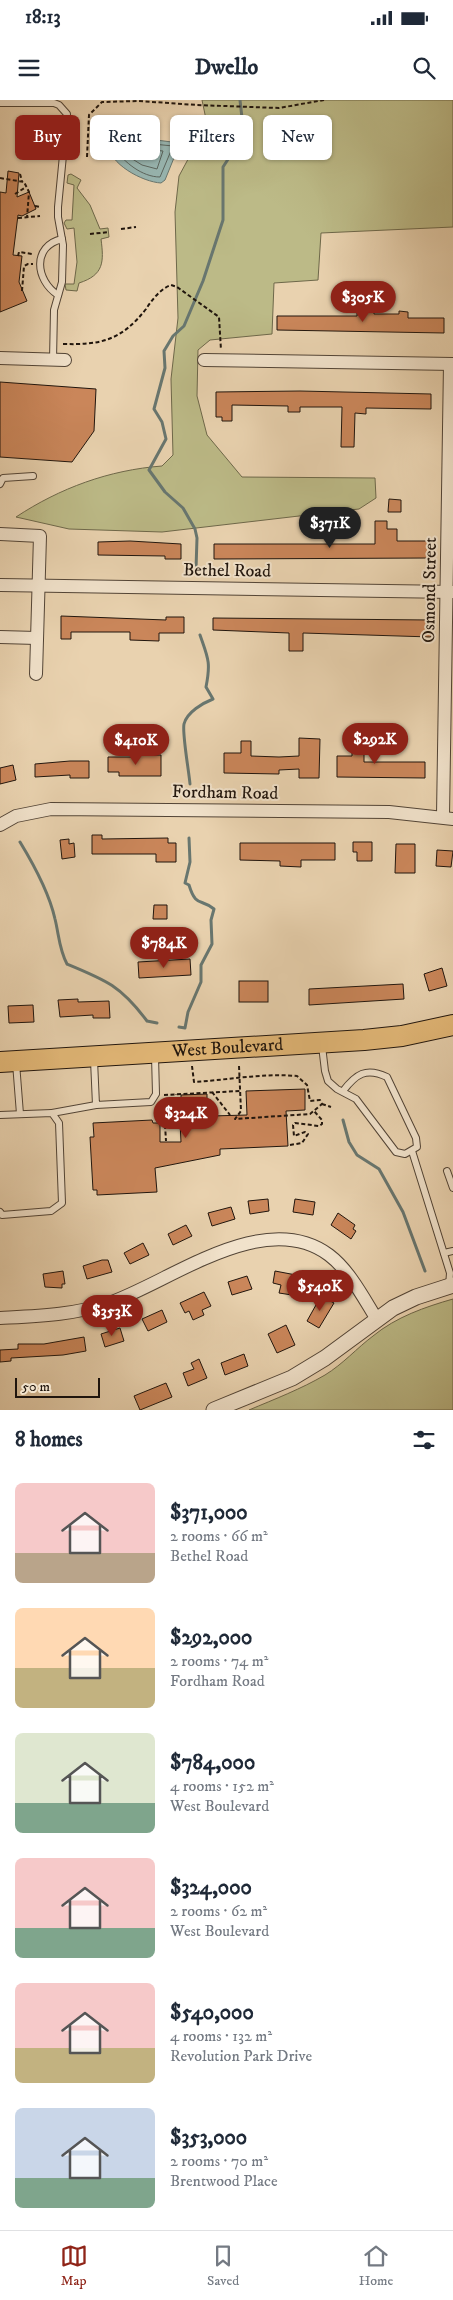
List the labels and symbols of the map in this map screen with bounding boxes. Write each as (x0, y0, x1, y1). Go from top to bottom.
pin: $305K (328, 280, 398, 323)
pin: $371K (295, 506, 365, 549)
street label: Osmond Street (418, 537, 442, 643)
street label: Bethel Road (183, 559, 271, 583)
pin: $292K (340, 722, 410, 765)
pin: $410K (101, 724, 171, 766)
street label: Fordham Road (172, 781, 278, 805)
pin: $784K (129, 926, 199, 969)
street label: West Boulevard (170, 1034, 284, 1063)
pin: $324K (151, 1096, 221, 1139)
pin: $540K (285, 1270, 355, 1312)
pin: $353K (77, 1294, 147, 1337)
scale bar (15, 1375, 100, 1398)

